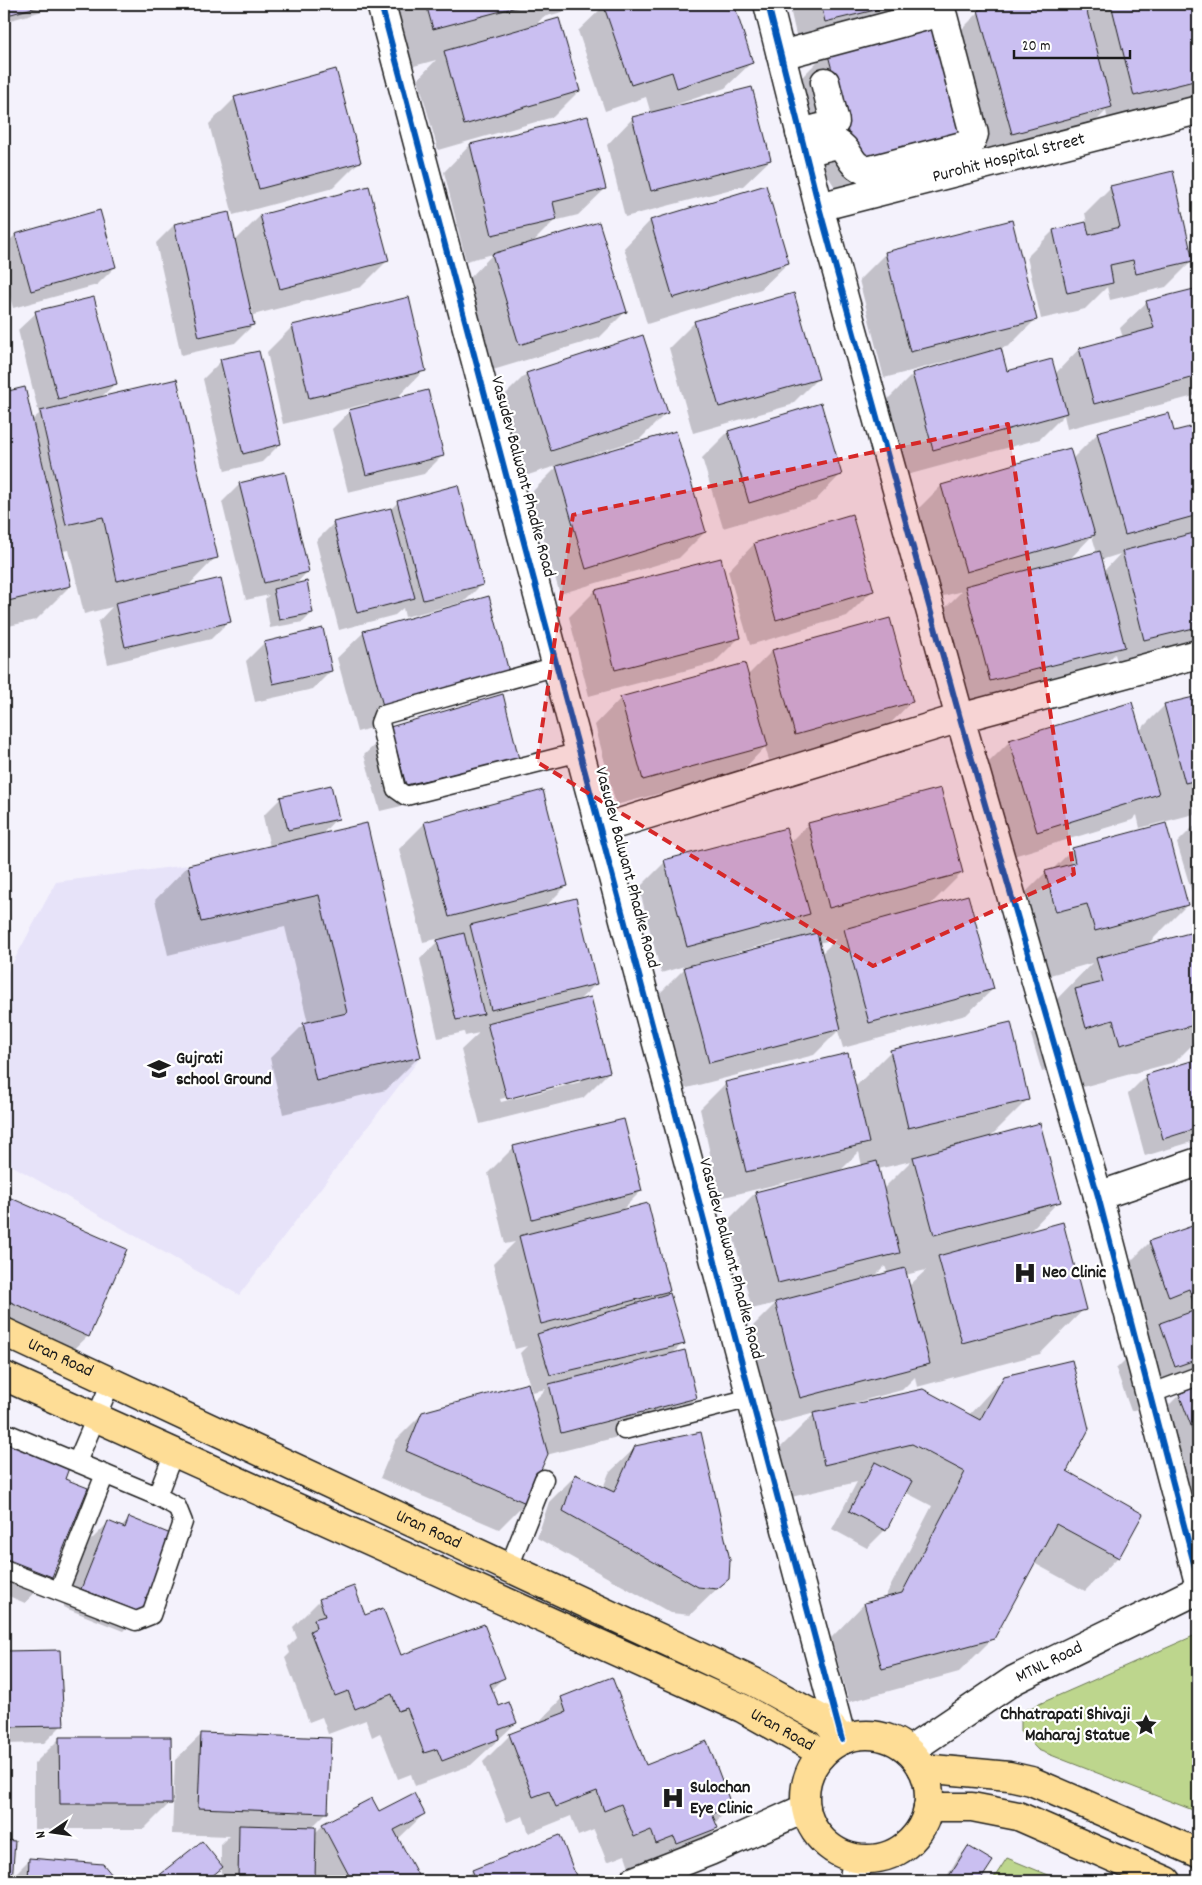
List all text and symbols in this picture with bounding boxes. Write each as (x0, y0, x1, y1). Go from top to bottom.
scale bar (1014, 28, 1131, 60)
text: 20 m (1022, 36, 1050, 58)
street label: Purohit Hospital Street (930, 127, 1088, 190)
street label: Vasudev Balwant Phadke Road (483, 374, 561, 580)
street label: Vasudev Balwant Phadke Road (587, 765, 665, 971)
place label: Gujrati school Ground (176, 1047, 272, 1093)
school or university icon: Gujrati school Ground (146, 1056, 172, 1082)
street label: Vasudev Balwant Phadke Road (691, 1156, 769, 1362)
hospital icon: Neo Clinic (1012, 1260, 1038, 1286)
place label: Neo Clinic (1042, 1261, 1106, 1286)
street label: Uran Road (23, 1332, 97, 1384)
street label: Uran Road (391, 1504, 465, 1556)
street label: MTNL Road (1011, 1636, 1087, 1690)
street label: Uran Road (745, 1702, 819, 1758)
place label: Chhatrapati Shivaji Maharaj Statue (1000, 1703, 1131, 1749)
place icon: Chhatrapati Shivaji Maharaj Statue (1133, 1712, 1159, 1738)
place label: Sulochan Eye Clinic (690, 1776, 753, 1822)
hospital icon: Sulochan Eye Clinic (660, 1785, 686, 1811)
north arrow (28, 1808, 78, 1858)
text: N (31, 1829, 52, 1840)

